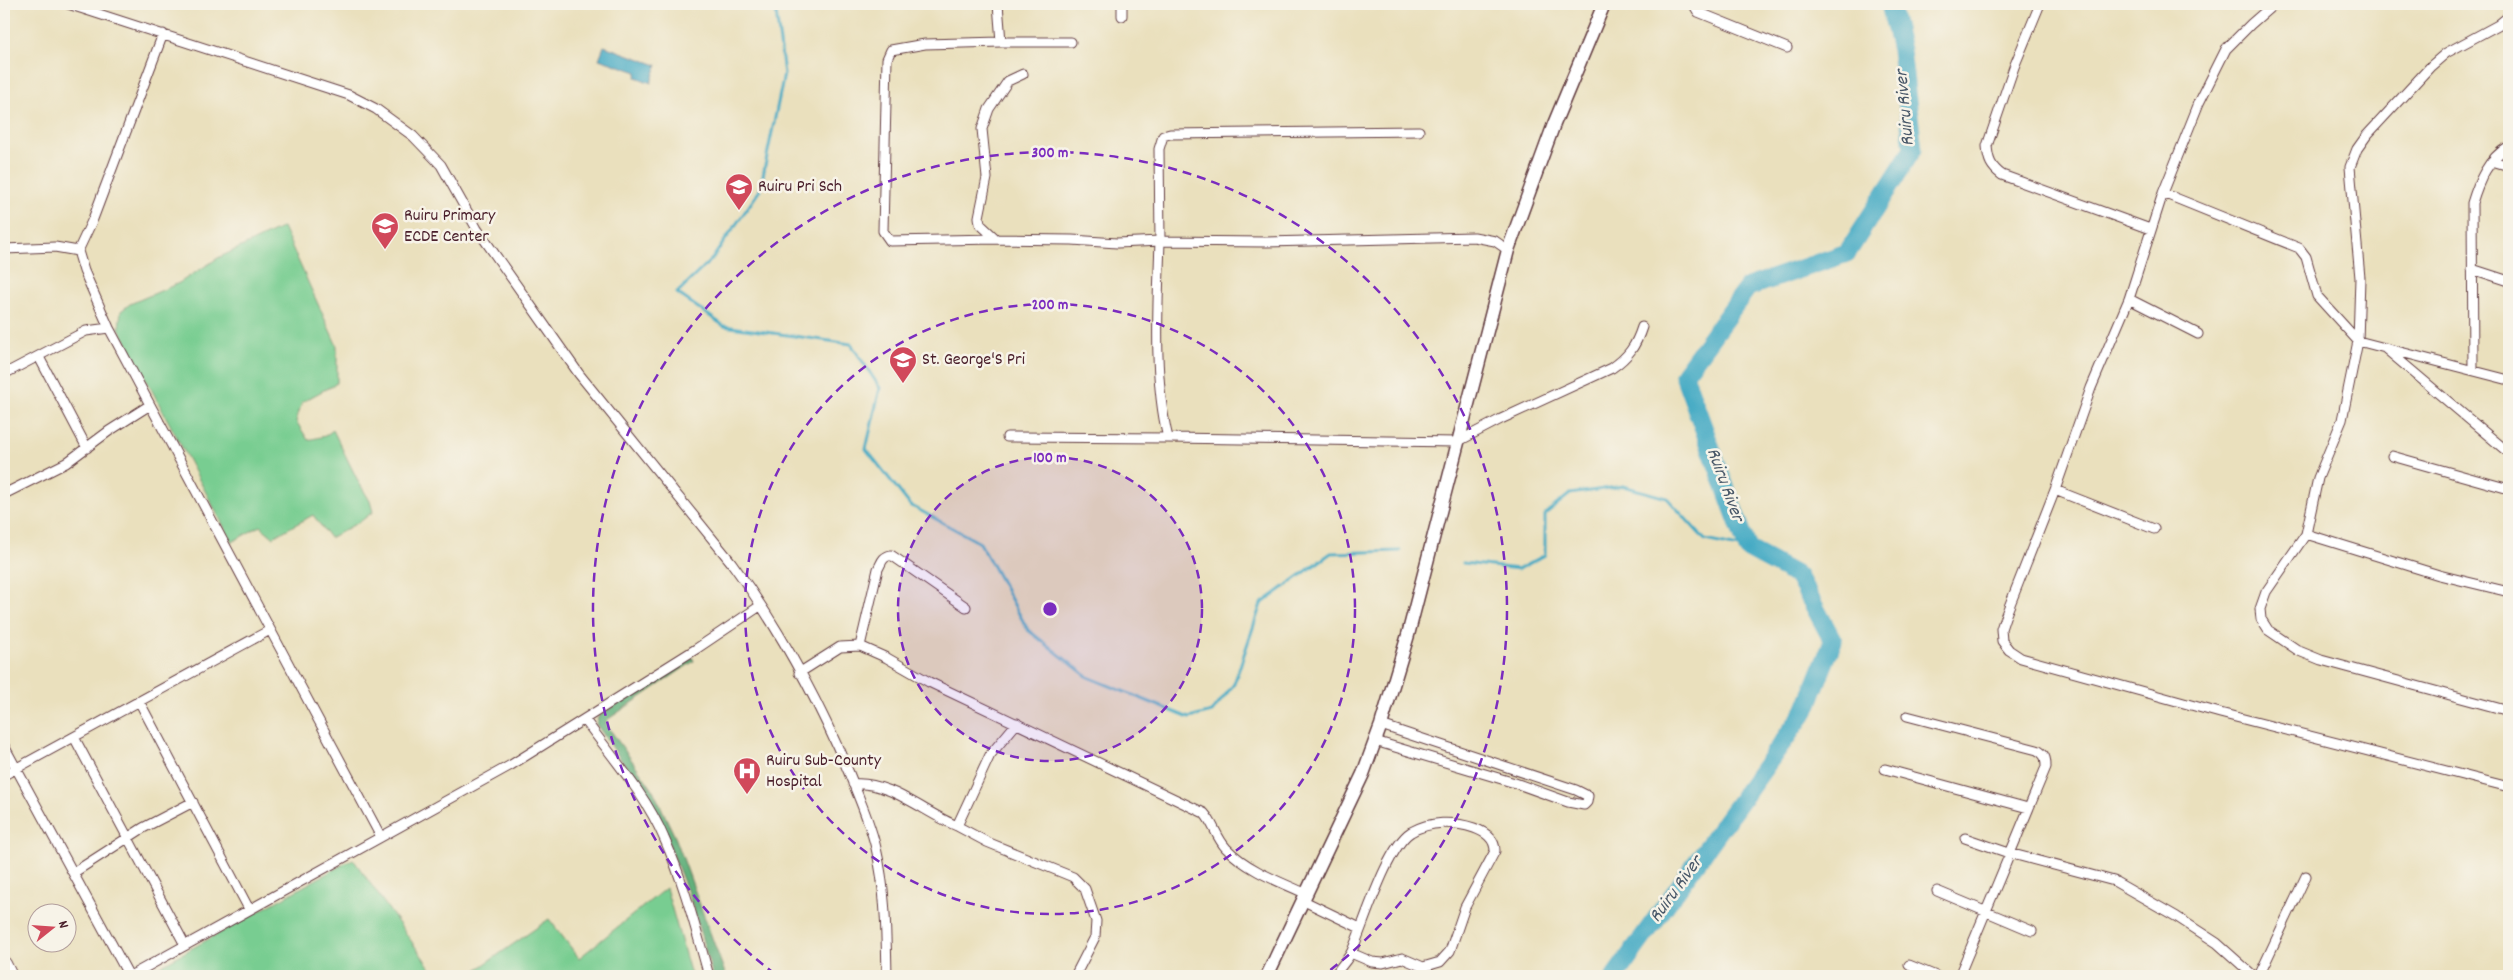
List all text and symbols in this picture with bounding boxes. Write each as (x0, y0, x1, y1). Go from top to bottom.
water label: Ruiru River (1889, 67, 1923, 147)
text: 300 m (1032, 143, 1068, 165)
school or university icon: Ruiru Pri Sch (724, 172, 754, 211)
place label: Ruiru Pri Sch (758, 175, 842, 200)
place label: Ruiru Primary ECDE Center (404, 204, 496, 250)
school or university icon: Ruiru Primary ECDE Center (370, 211, 400, 250)
text: 200 m (1032, 295, 1068, 317)
school or university icon: St. George'S Pri (888, 345, 918, 384)
place label: St. George'S Pri (922, 348, 1025, 373)
water label: Ruiru River (1698, 444, 1750, 527)
text: 100 m (1033, 448, 1067, 470)
centre of rings (1041, 600, 1059, 618)
place label: Ruiru Sub-County Hospital (766, 749, 882, 795)
hospital icon: Ruiru Sub-County Hospital (732, 756, 762, 795)
water label: Ruiru River (1644, 850, 1712, 929)
north arrow (28, 902, 78, 952)
text: N (52, 919, 73, 931)

